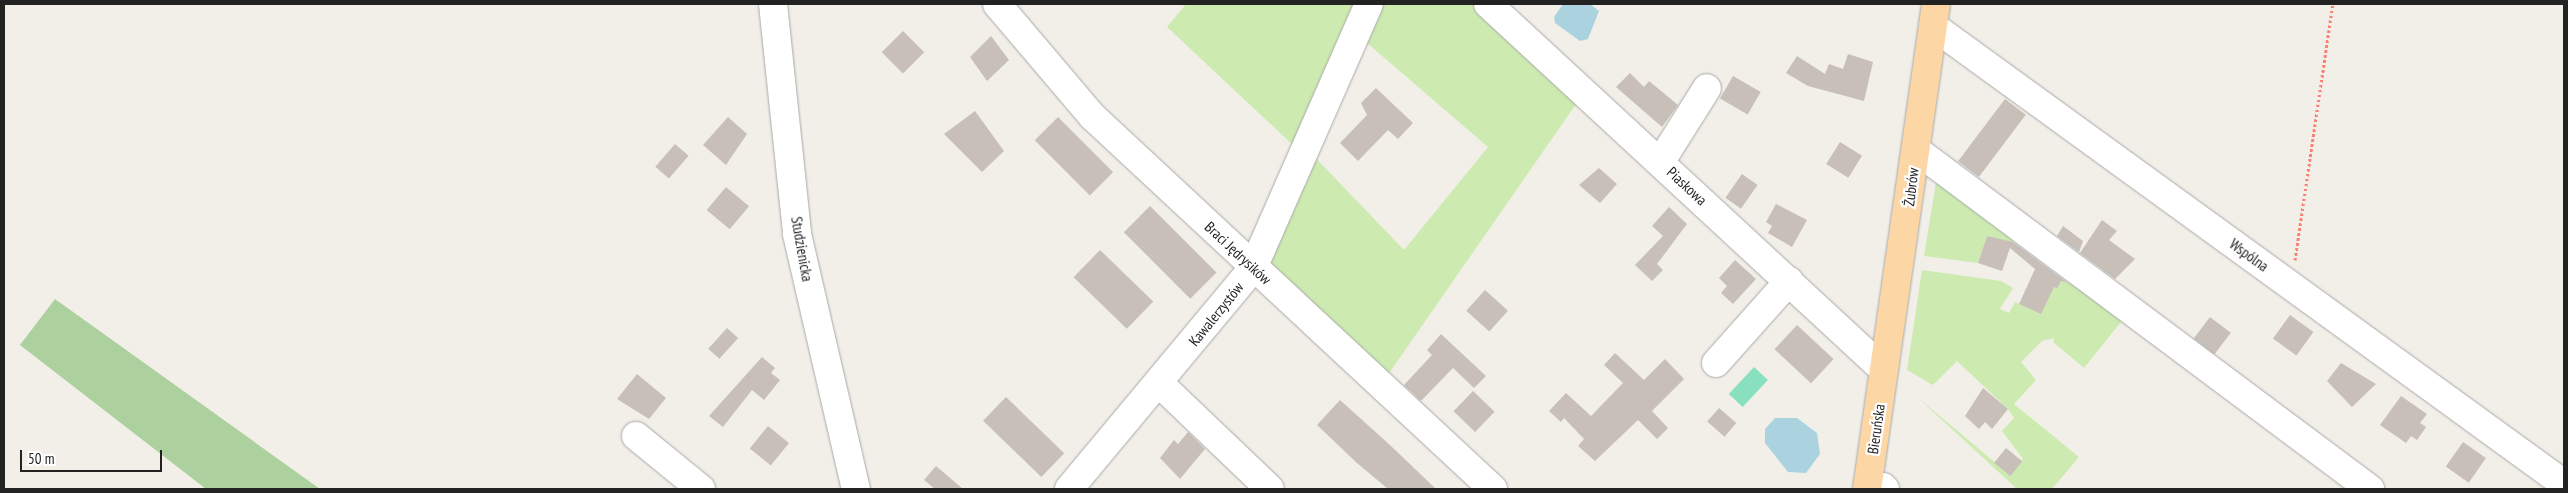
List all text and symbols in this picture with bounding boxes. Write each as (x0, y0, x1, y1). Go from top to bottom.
street label: Piaskowa (1663, 163, 1711, 209)
street label: Żubrów (1900, 167, 1922, 207)
street label: Studzienicka (787, 215, 817, 283)
street label: Braci Jędrysików (1201, 218, 1275, 288)
street label: Wspólna (2226, 235, 2272, 275)
street label: Kawalerzystów (1185, 278, 1247, 350)
street label: Bieruńska (1864, 403, 1888, 455)
scale bar (22, 440, 165, 472)
text: 50 m (28, 449, 54, 468)

